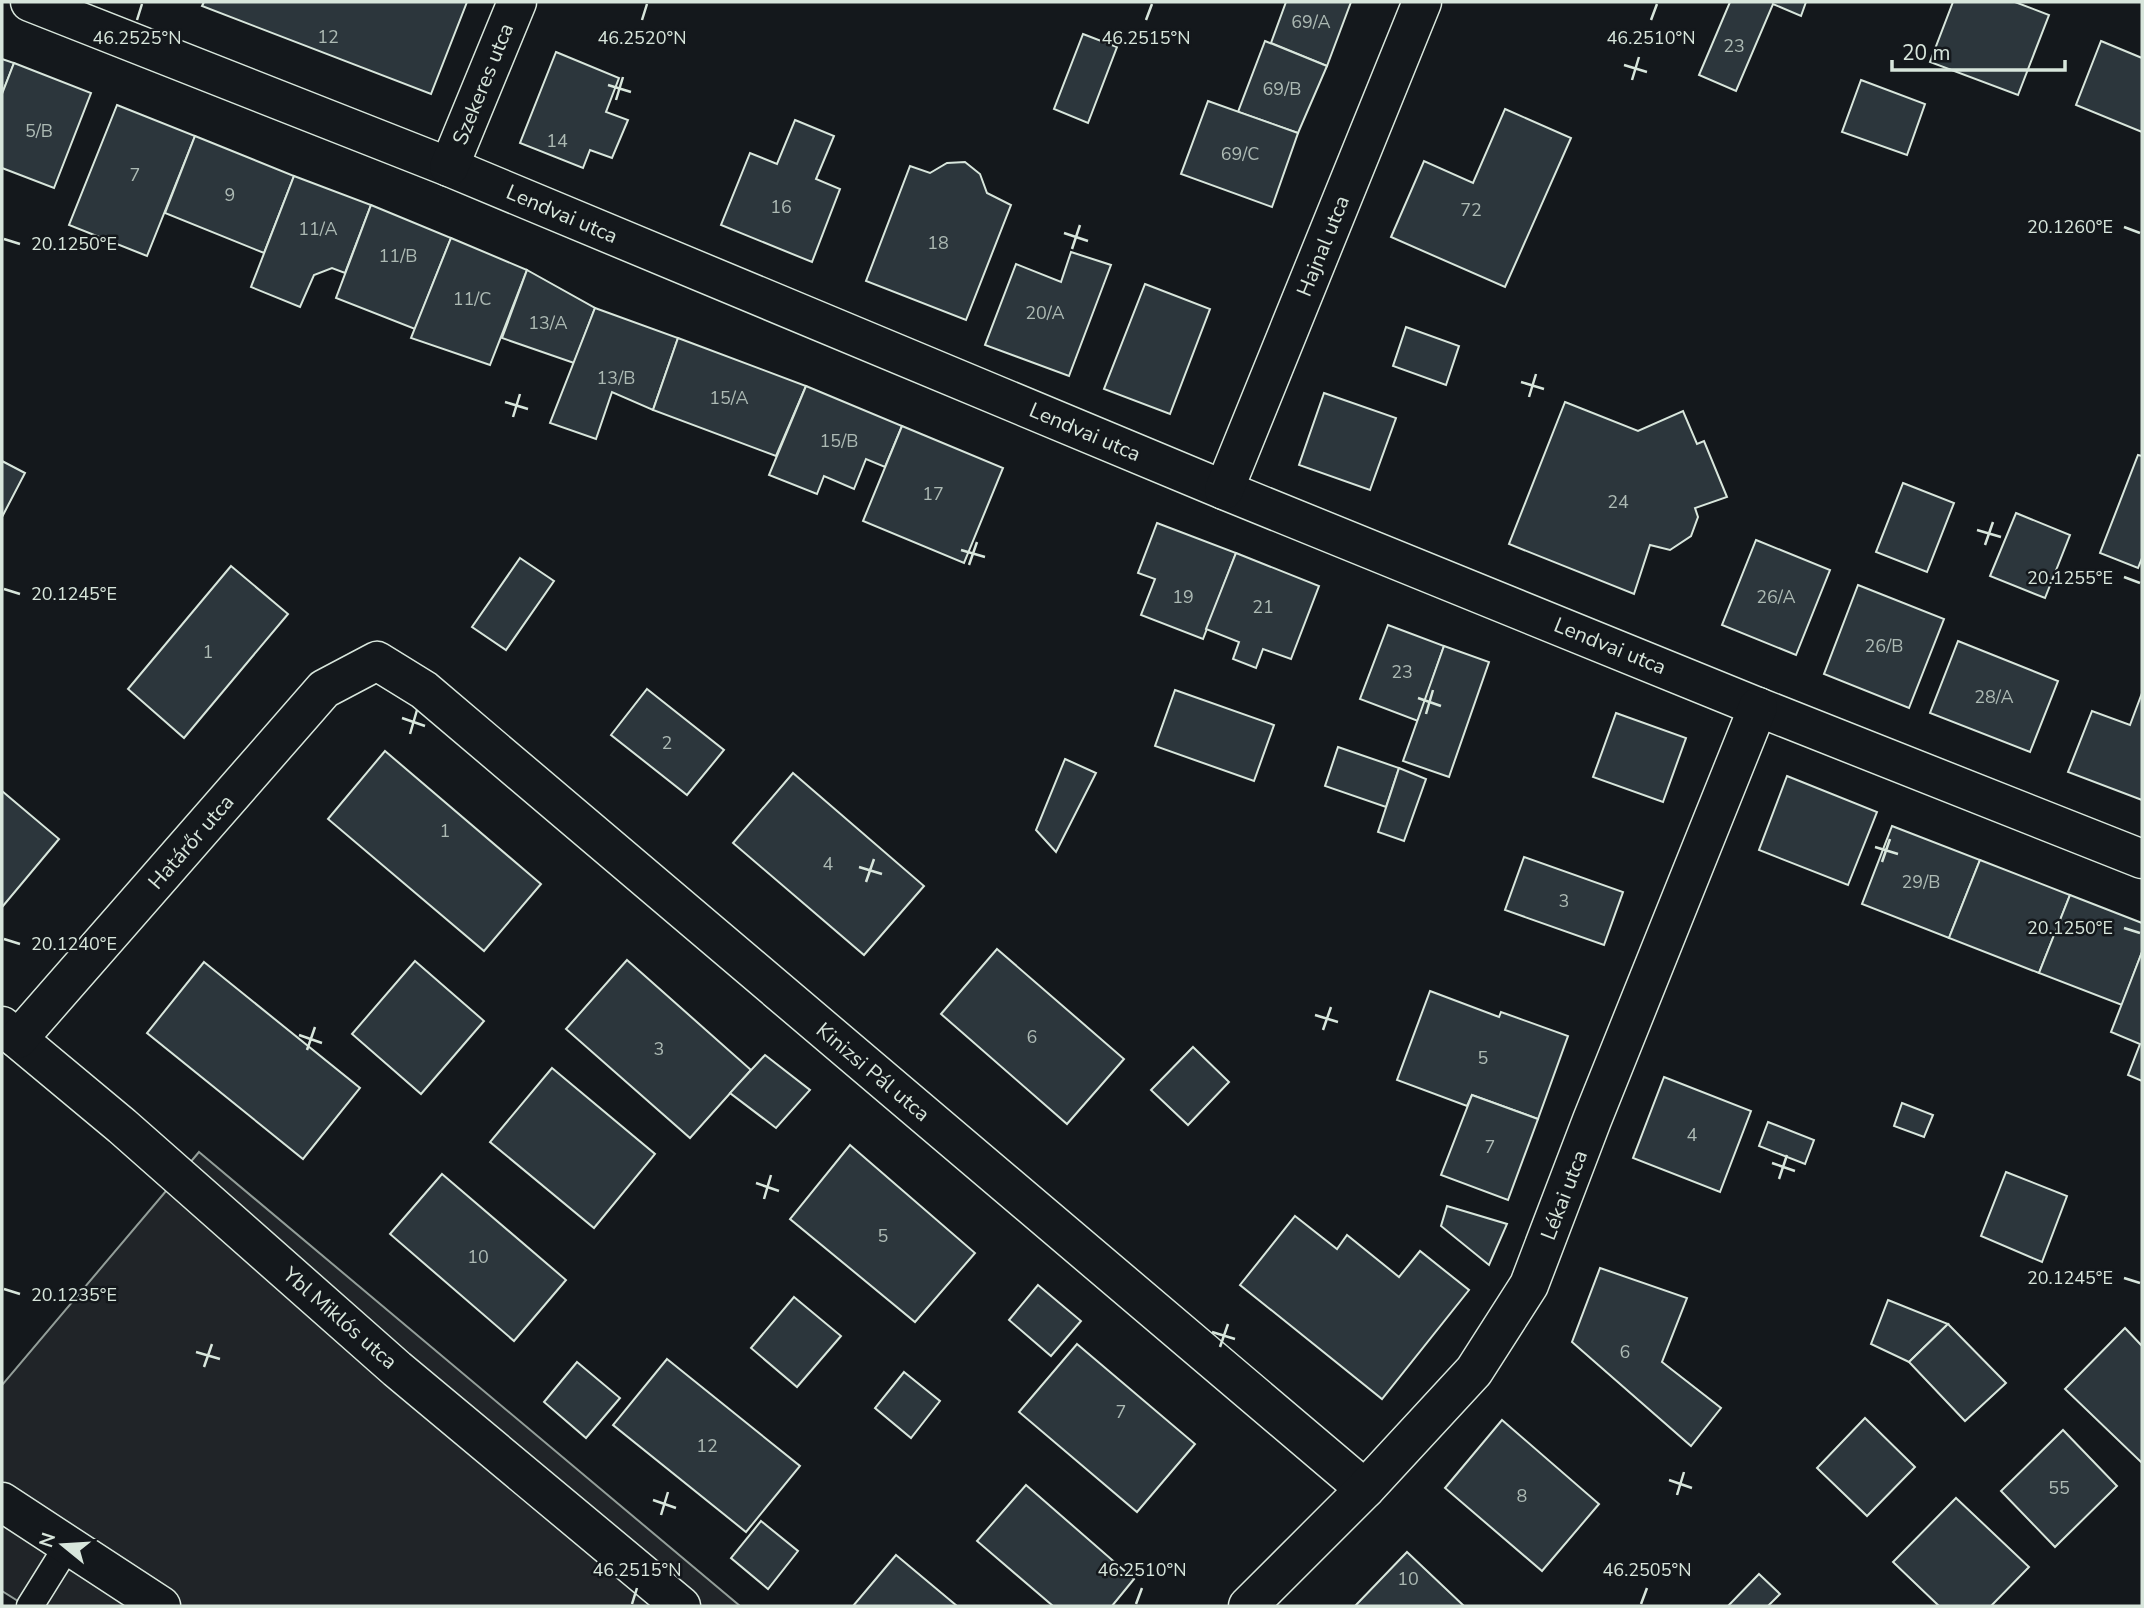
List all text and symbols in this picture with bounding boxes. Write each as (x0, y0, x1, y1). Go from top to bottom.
house number: 69/A (1291, 10, 1331, 34)
street label: Szekeres utca (446, 19, 520, 149)
house number: 12 (317, 25, 339, 49)
text: 46.2525°N (93, 26, 181, 50)
text: 46.2520°N (598, 26, 686, 50)
text: 46.2515°N (1102, 26, 1190, 50)
text: 46.2510°N (1607, 26, 1695, 50)
scale bar (1892, 28, 2065, 72)
house number: 23 (1723, 34, 1745, 58)
text: 20 m (1902, 39, 1951, 67)
house number: 69/B (1263, 77, 1301, 101)
house number: 5/B (25, 119, 53, 143)
house number: 14 (546, 129, 568, 153)
house number: 69/C (1221, 142, 1259, 166)
house number: 7 (130, 163, 140, 187)
street label: Lendvai utca (502, 178, 622, 250)
house number: 9 (225, 183, 235, 207)
street label: Hajnal utca (1290, 191, 1356, 301)
house number: 16 (770, 195, 792, 219)
house number: 72 (1460, 198, 1482, 222)
text: 20.1260°E (2027, 215, 2113, 239)
house number: 11/A (298, 217, 338, 241)
house number: 18 (927, 231, 949, 255)
text: 20.1250°E (31, 232, 117, 256)
house number: 11/B (379, 244, 417, 268)
house number: 11/C (453, 287, 491, 311)
house number: 20/A (1025, 301, 1065, 325)
house number: 13/A (528, 311, 568, 335)
house number: 13/B (597, 366, 635, 390)
house number: 15/A (709, 386, 749, 410)
street label: Lendvai utca (1025, 396, 1145, 468)
house number: 15/B (820, 429, 858, 453)
house number: 17 (922, 482, 944, 506)
house number: 24 (1607, 490, 1629, 514)
text: 20.1255°E (2027, 566, 2113, 590)
text: 20.1245°E (31, 582, 117, 606)
house number: 19 (1172, 585, 1194, 609)
house number: 26/A (1756, 585, 1796, 609)
house number: 21 (1252, 595, 1274, 619)
street label: Lendvai utca (1550, 611, 1670, 681)
house number: 26/B (1865, 634, 1903, 658)
house number: 1 (203, 640, 213, 664)
house number: 23 (1391, 660, 1413, 684)
house number: 28/A (1974, 685, 2014, 709)
house number: 2 (662, 731, 672, 755)
street label: Határőr utca (142, 789, 240, 895)
house number: 1 (440, 819, 450, 843)
house number: 4 (823, 852, 834, 876)
house number: 29/B (1902, 870, 1940, 894)
house number: 3 (1559, 889, 1569, 913)
text: 20.1250°E (2027, 916, 2113, 940)
text: 20.1240°E (31, 932, 117, 956)
street label: Kinizsi Pál utca (810, 1016, 936, 1128)
house number: 6 (1027, 1025, 1037, 1049)
house number: 3 (654, 1037, 664, 1061)
house number: 5 (1478, 1046, 1488, 1070)
house number: 4 (1687, 1123, 1698, 1147)
house number: 7 (1485, 1135, 1495, 1159)
street label: Lékai utca (1534, 1146, 1594, 1244)
house number: 5 (878, 1224, 888, 1248)
house number: 10 (467, 1245, 489, 1269)
street label: Ybl Miklós utca (276, 1260, 403, 1375)
text: 20.1245°E (2027, 1266, 2113, 1290)
text: 20.1235°E (31, 1283, 117, 1307)
house number: 6 (1620, 1340, 1630, 1364)
house number: 7 (1116, 1400, 1126, 1424)
house number: 12 (696, 1434, 718, 1458)
house number: 55 (2048, 1476, 2070, 1500)
house number: 8 (1517, 1484, 1527, 1508)
north arrow (28, 1510, 98, 1580)
text: N (33, 1529, 62, 1551)
text: 46.2515°N (593, 1558, 681, 1582)
text: 46.2510°N (1098, 1558, 1186, 1582)
text: 46.2505°N (1603, 1558, 1691, 1582)
house number: 10 (1397, 1567, 1419, 1591)

